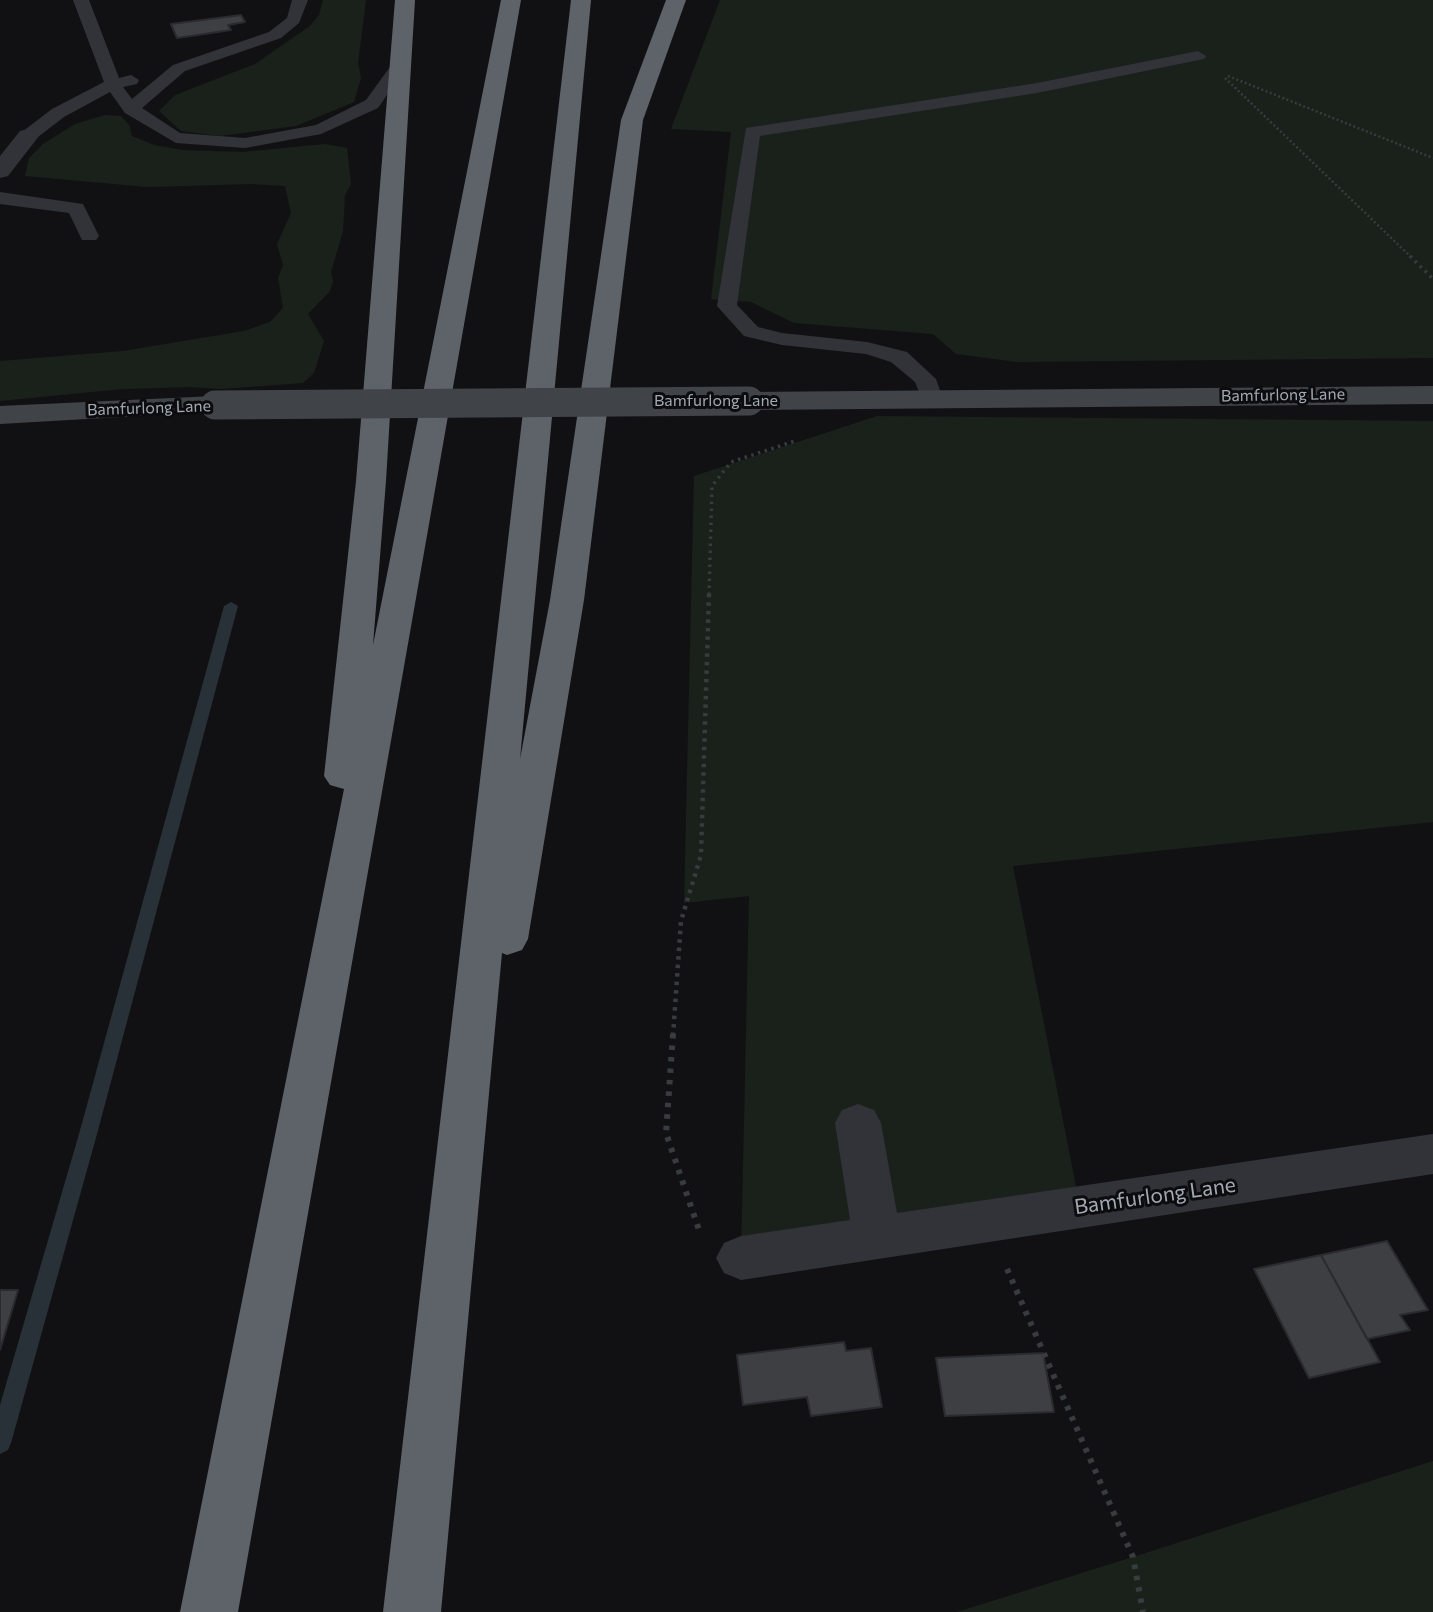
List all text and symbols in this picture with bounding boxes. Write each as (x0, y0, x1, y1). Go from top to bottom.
street label: Bamfurlong Lane (1221, 384, 1345, 406)
street label: Bamfurlong Lane (654, 391, 778, 411)
street label: Bamfurlong Lane (87, 396, 211, 420)
street label: Bamfurlong Lane (1073, 1172, 1237, 1220)

